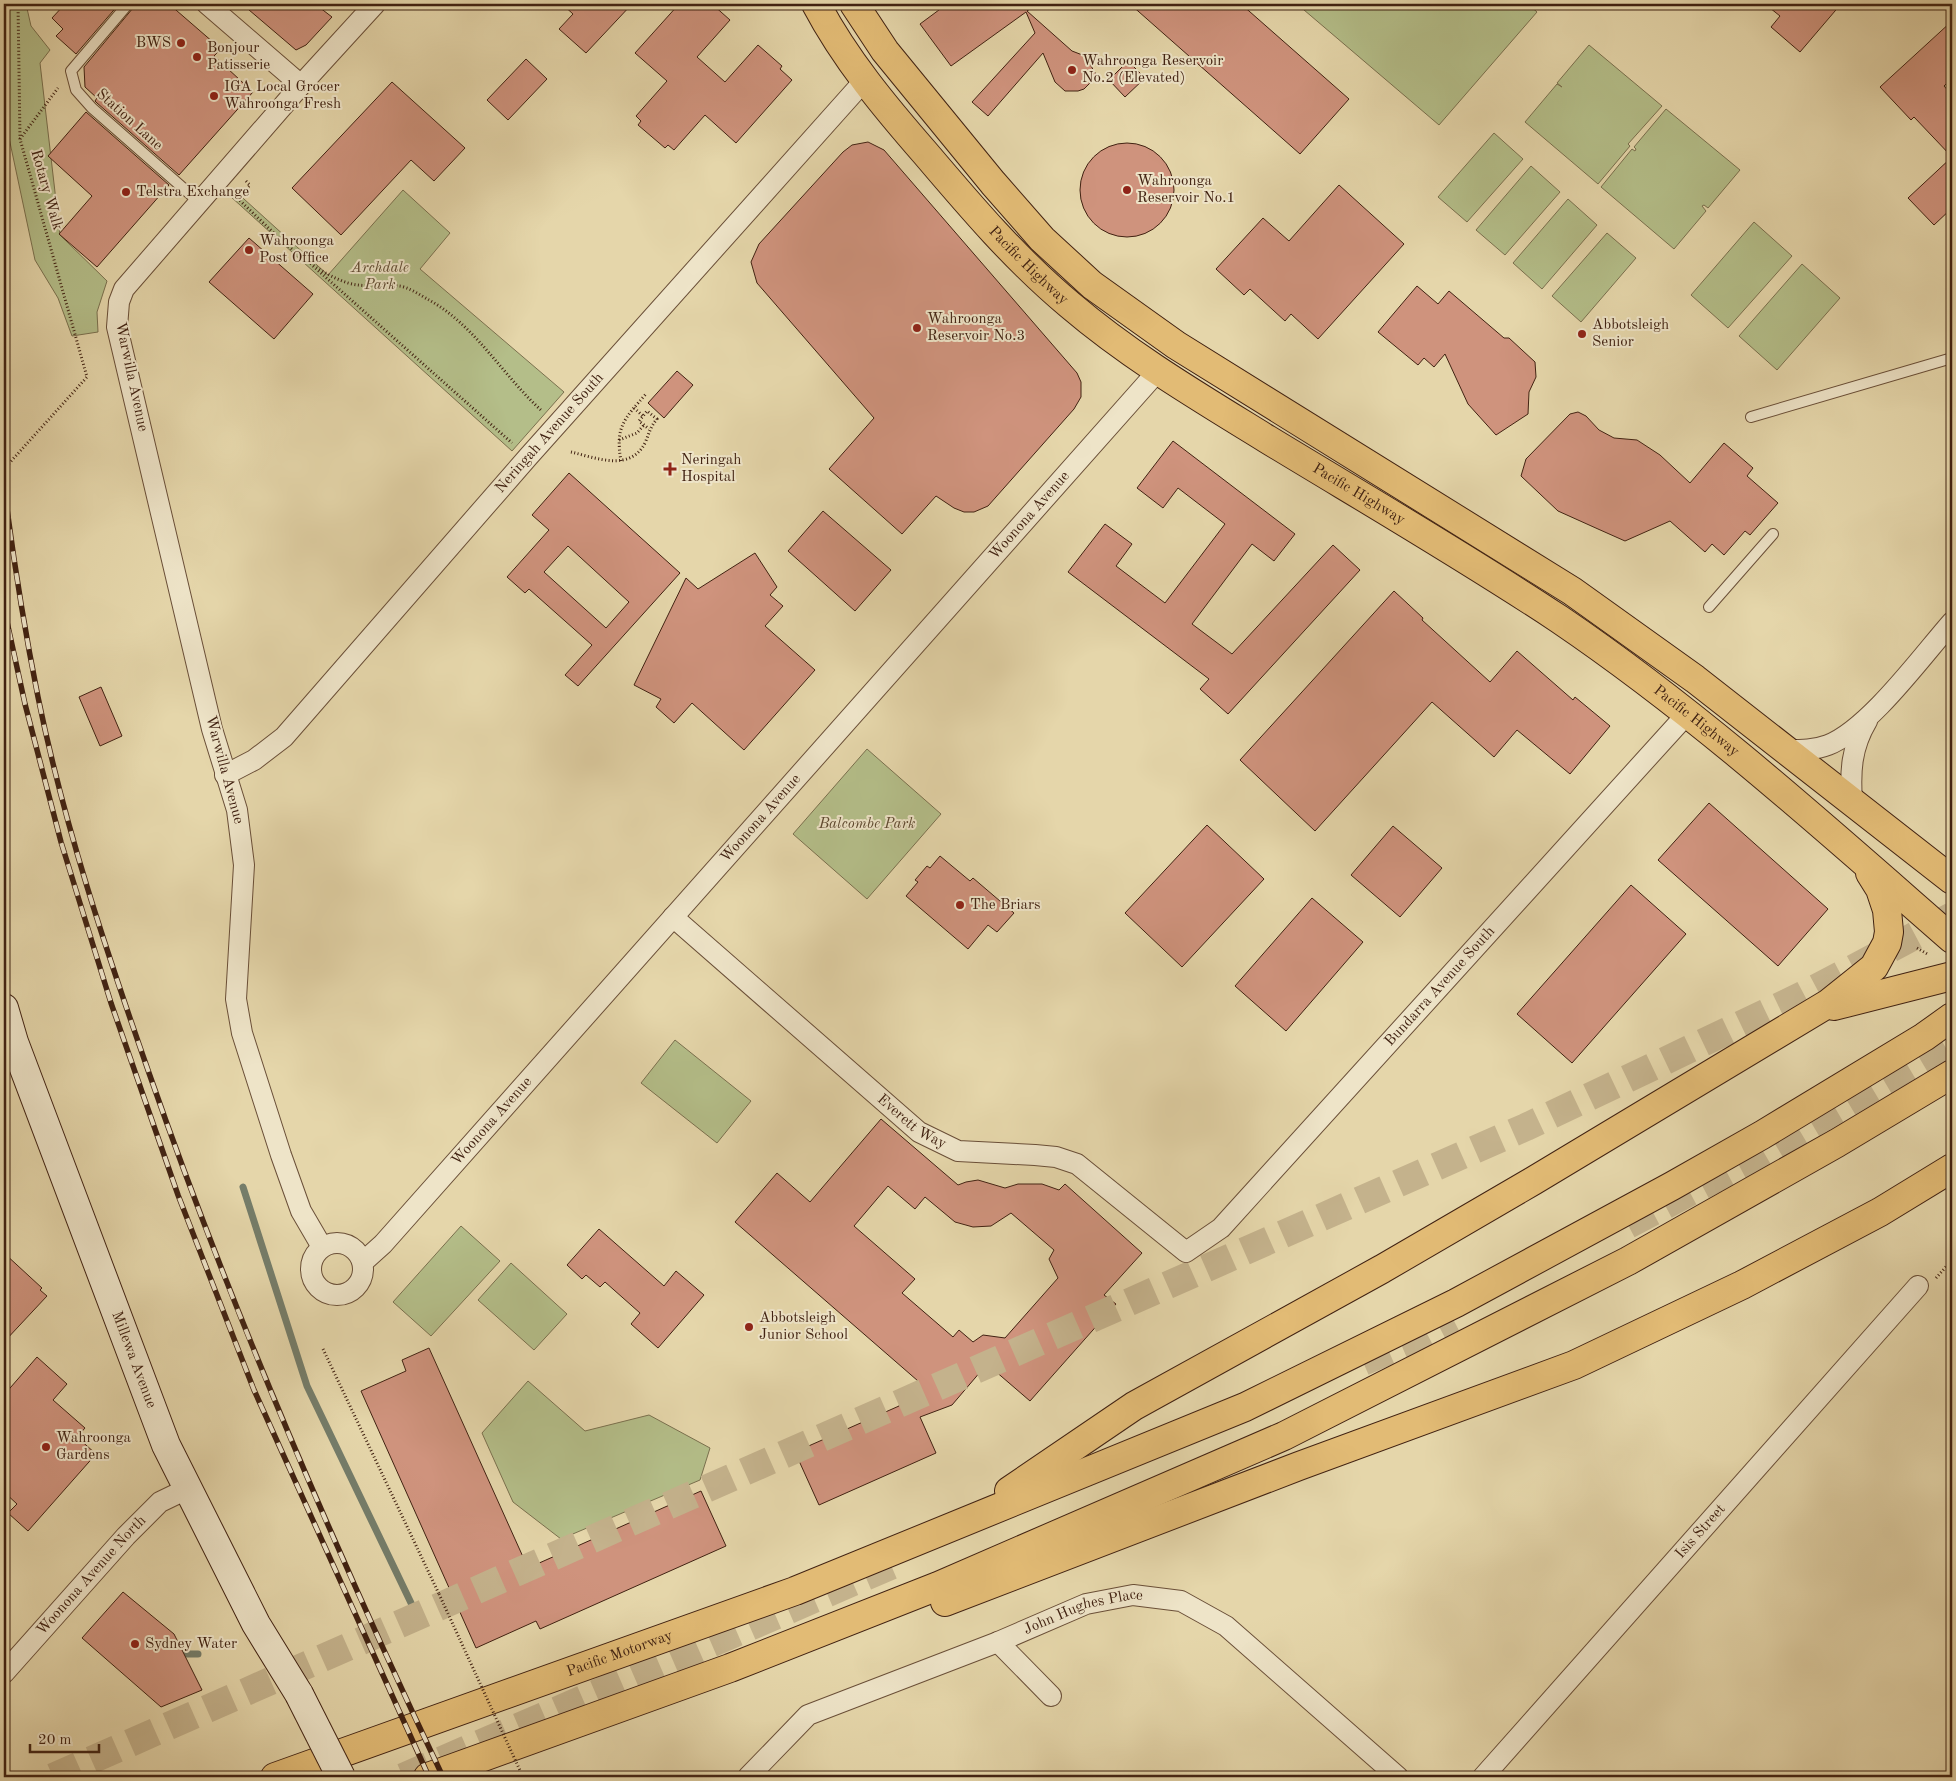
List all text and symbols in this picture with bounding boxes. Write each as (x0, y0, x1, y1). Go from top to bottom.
place label: BWS (136, 36, 171, 51)
marker: BWS (175, 37, 187, 49)
place label: Bonjour Patisserie (207, 41, 270, 73)
marker: Bonjour Patisserie (191, 51, 203, 63)
place label: Wahroonga Reservoir No.2 (Elevated) (1082, 54, 1223, 86)
marker: Wahroonga Reservoir No.2 (Elevated) (1066, 64, 1078, 76)
place label: IGA Local Grocer Wahroonga Fresh (224, 80, 341, 112)
street label: Station Lane (93, 87, 165, 154)
marker: IGA Local Grocer Wahroonga Fresh (208, 90, 220, 102)
street label: Rotary Walk (27, 148, 65, 232)
place label: Wahroonga Reservoir No.1 (1137, 174, 1235, 206)
marker: Wahroonga Reservoir No.1 (1121, 184, 1133, 196)
place label: Telstra Exchange (136, 185, 249, 200)
marker: Telstra Exchange (120, 186, 132, 198)
street label: Pacific Highway (986, 224, 1071, 308)
place label: Wahroonga Post Office (259, 234, 335, 266)
marker: Wahroonga Post Office (243, 244, 255, 256)
park label: Archdale Park (350, 261, 409, 293)
place label: Wahroonga Reservoir No.3 (927, 312, 1025, 344)
place label: Abbotsleigh Senior (1592, 318, 1669, 350)
street label: Warwilla Avenue (112, 321, 150, 433)
marker: Wahroonga Reservoir No.3 (911, 322, 923, 334)
marker: Abbotsleigh Senior (1576, 328, 1588, 340)
street label: Neringah Avenue South (493, 370, 607, 496)
place label: Neringah Hospital (681, 453, 741, 485)
street label: Pacific Highway (1310, 461, 1407, 528)
marker: Neringah Hospital (663, 462, 677, 476)
street label: Woonona Avenue (987, 468, 1073, 563)
street label: Pacific Highway (1651, 683, 1742, 760)
street label: Warwilla Avenue (202, 714, 246, 826)
street label: Woonona Avenue (718, 771, 804, 865)
park label: Balcombe Park (818, 817, 915, 832)
place label: The Briars (970, 898, 1041, 913)
marker: The Briars (954, 899, 966, 911)
street label: Bundarra Avenue South (1382, 924, 1498, 1049)
street label: Woonona Avenue (449, 1074, 535, 1168)
street label: Everett Way (874, 1092, 949, 1152)
street label: Millewa Avenue (109, 1309, 159, 1410)
place label: Abbotsleigh Junior School (759, 1311, 848, 1343)
marker: Abbotsleigh Junior School (743, 1321, 755, 1333)
place label: Wahroonga Gardens (56, 1431, 132, 1463)
marker: Wahroonga Gardens (40, 1441, 52, 1453)
street label: Isis Street (1673, 1501, 1728, 1562)
street label: Woonona Avenue North (34, 1513, 149, 1638)
street label: John Hughes Place (1021, 1587, 1144, 1638)
street label: Pacific Motorway (565, 1628, 675, 1680)
place label: Sydney Water (145, 1637, 237, 1652)
marker: Sydney Water (129, 1638, 141, 1650)
scale bar (30, 1721, 99, 1753)
text: 20 m (38, 1733, 72, 1748)

